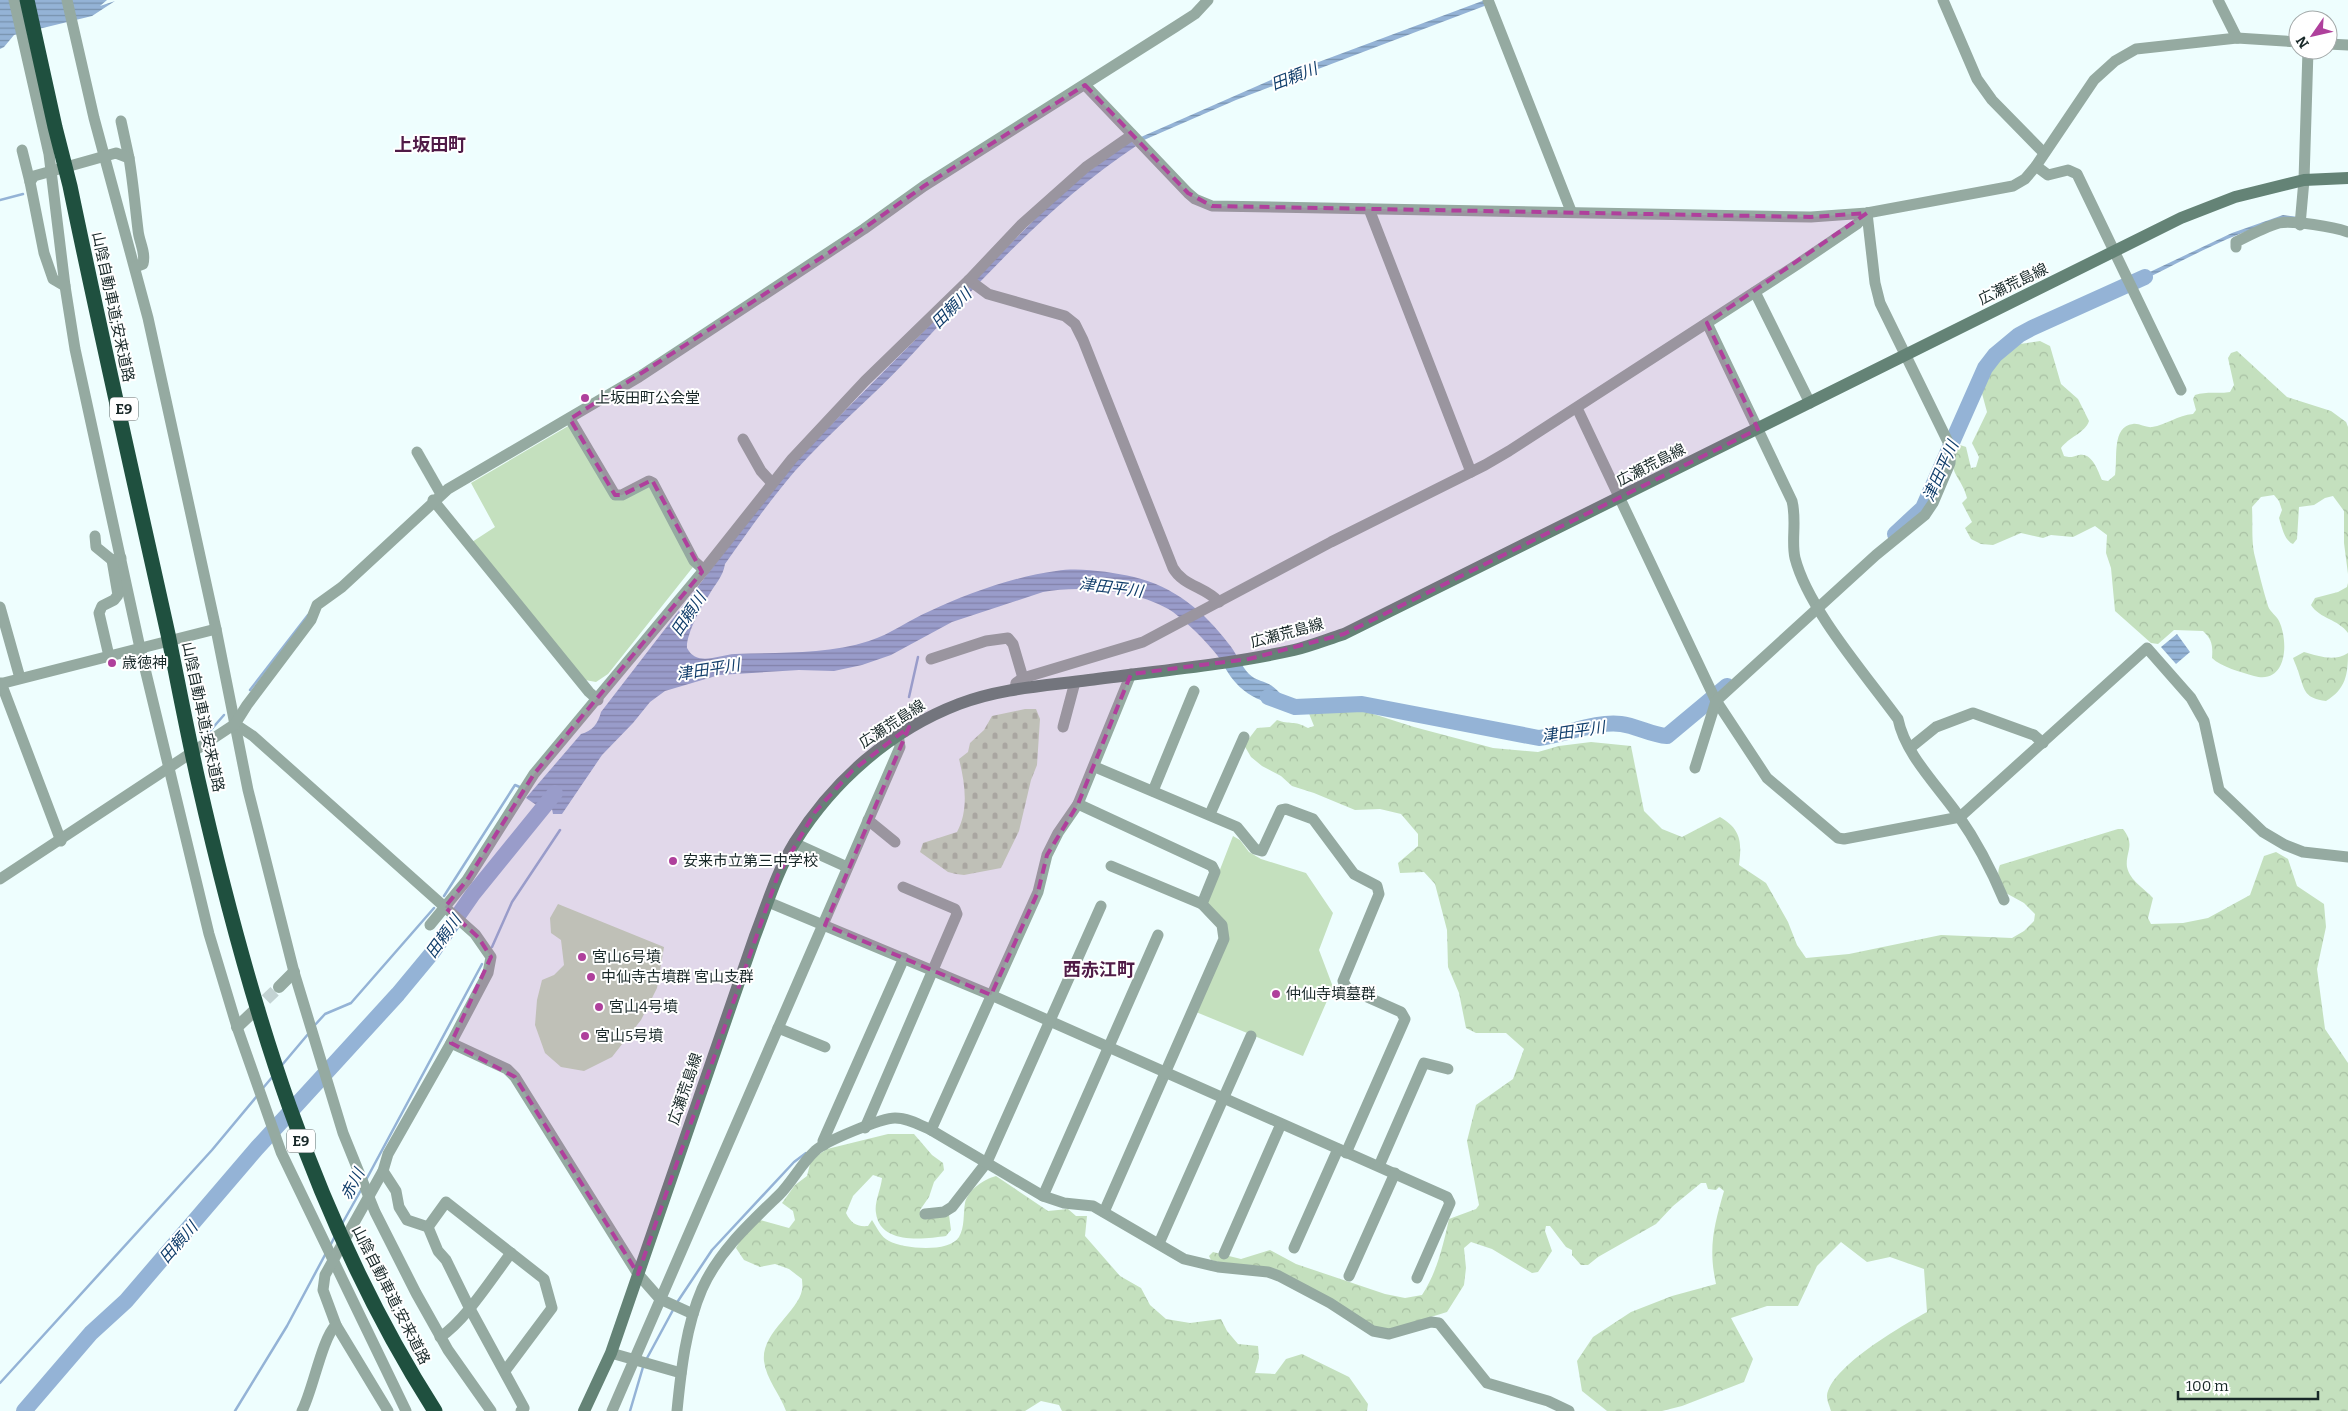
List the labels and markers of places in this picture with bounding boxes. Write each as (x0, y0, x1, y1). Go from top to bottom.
place label: 上坂田町公会堂 (595, 389, 700, 407)
marker: 上坂田町公会堂 (579, 392, 591, 404)
place label: 歳徳神 (122, 654, 167, 672)
marker: 歳徳神 (106, 657, 118, 669)
place label: 安来市立第三中学校 (683, 852, 818, 870)
marker: 安来市立第三中学校 (667, 855, 679, 867)
place label: 宮山6号墳 (592, 948, 661, 966)
marker: 宮山6号墳 (576, 951, 588, 963)
place label: 中仙寺古墳群 宮山支群 (601, 968, 754, 986)
marker: 中仙寺古墳群 宮山支群 (585, 971, 597, 983)
place label: 仲仙寺墳墓群 (1286, 985, 1376, 1003)
marker: 仲仙寺墳墓群 (1270, 988, 1282, 1000)
place label: 宮山4号墳 (609, 998, 678, 1016)
marker: 宮山4号墳 (593, 1001, 605, 1013)
place label: 宮山5号墳 (595, 1027, 663, 1045)
marker: 宮山5号墳 (579, 1030, 591, 1042)

